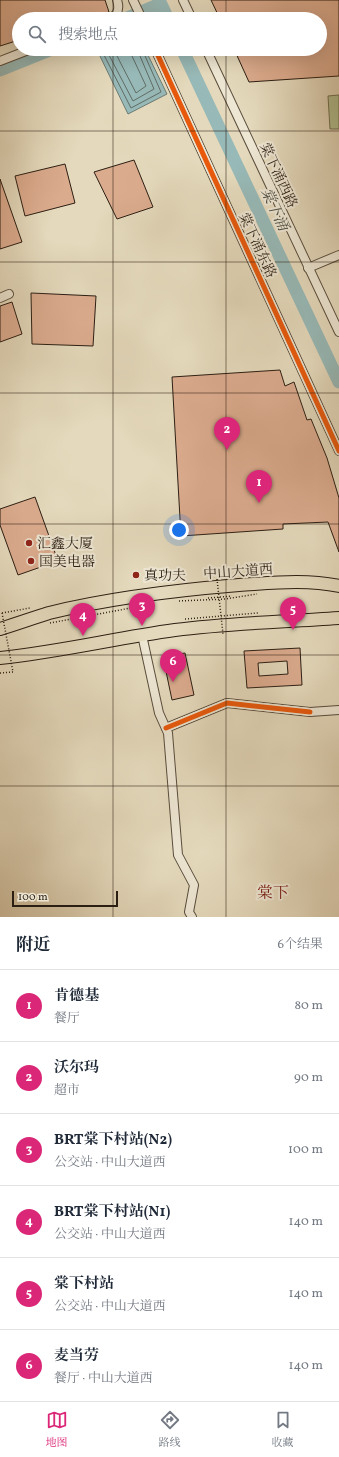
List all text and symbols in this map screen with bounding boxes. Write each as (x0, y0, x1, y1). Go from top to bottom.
search box (12, 12, 327, 56)
icon: search (26, 23, 48, 45)
text: 搜索地点 (58, 25, 118, 46)
street label: 棠下涌西路 (257, 140, 301, 210)
water label: 棠下涌 (257, 185, 293, 233)
street label: 棠下涌东路 (233, 210, 280, 281)
pin: 2 (214, 417, 240, 450)
pin: 1 (246, 470, 272, 503)
your location (169, 520, 189, 540)
place label: 汇鑫大厦 (37, 535, 93, 554)
marker: 汇鑫大厦 (24, 538, 34, 548)
place label: 国美电器 (39, 553, 95, 572)
marker: 国美电器 (26, 556, 36, 566)
street label: 中山大道西 (203, 561, 274, 584)
place label: 真功夫 (144, 567, 186, 586)
marker: 真功夫 (131, 570, 141, 580)
pin: 3 (129, 593, 155, 626)
pin: 5 (280, 597, 306, 630)
pin: 4 (70, 603, 96, 636)
pin: 6 (160, 649, 186, 682)
district label: 棠下 (257, 883, 289, 905)
scale bar (12, 889, 118, 908)
text: 100 m (18, 890, 48, 905)
text: 附近 (16, 934, 50, 957)
text: 6个结果 (277, 936, 323, 954)
text: 肯德基 (54, 986, 99, 1007)
text: 1 (26, 997, 32, 1015)
text: 80 m (294, 997, 323, 1015)
text: 餐厅 (54, 1010, 80, 1028)
text: 沃尔玛 (54, 1058, 99, 1079)
text: 2 (26, 1069, 32, 1087)
text: 90 m (294, 1069, 323, 1087)
text: 超市 (54, 1082, 80, 1100)
text: BRT棠下村站(N2) (54, 1130, 172, 1151)
text: 3 (26, 1141, 32, 1159)
text: 100 m (288, 1141, 323, 1159)
text: 公交站 · 中山大道西 (54, 1154, 166, 1172)
text: BRT棠下村站(N1) (54, 1202, 170, 1223)
text: 4 (25, 1213, 33, 1231)
text: 140 m (289, 1213, 323, 1231)
text: 公交站 · 中山大道西 (54, 1226, 166, 1244)
text: 棠下村站 (54, 1274, 114, 1295)
text: 5 (26, 1285, 32, 1303)
text: 140 m (289, 1285, 323, 1303)
text: 公交站 · 中山大道西 (54, 1298, 166, 1316)
text: 麦当劳 (54, 1346, 99, 1367)
text: 6 (25, 1357, 33, 1375)
text: 140 m (289, 1357, 323, 1375)
text: 餐厅 · 中山大道西 (54, 1370, 153, 1388)
tab: 地图 (46, 1409, 68, 1451)
tab: 路线 (159, 1409, 181, 1451)
tab: 收藏 (272, 1409, 294, 1451)

